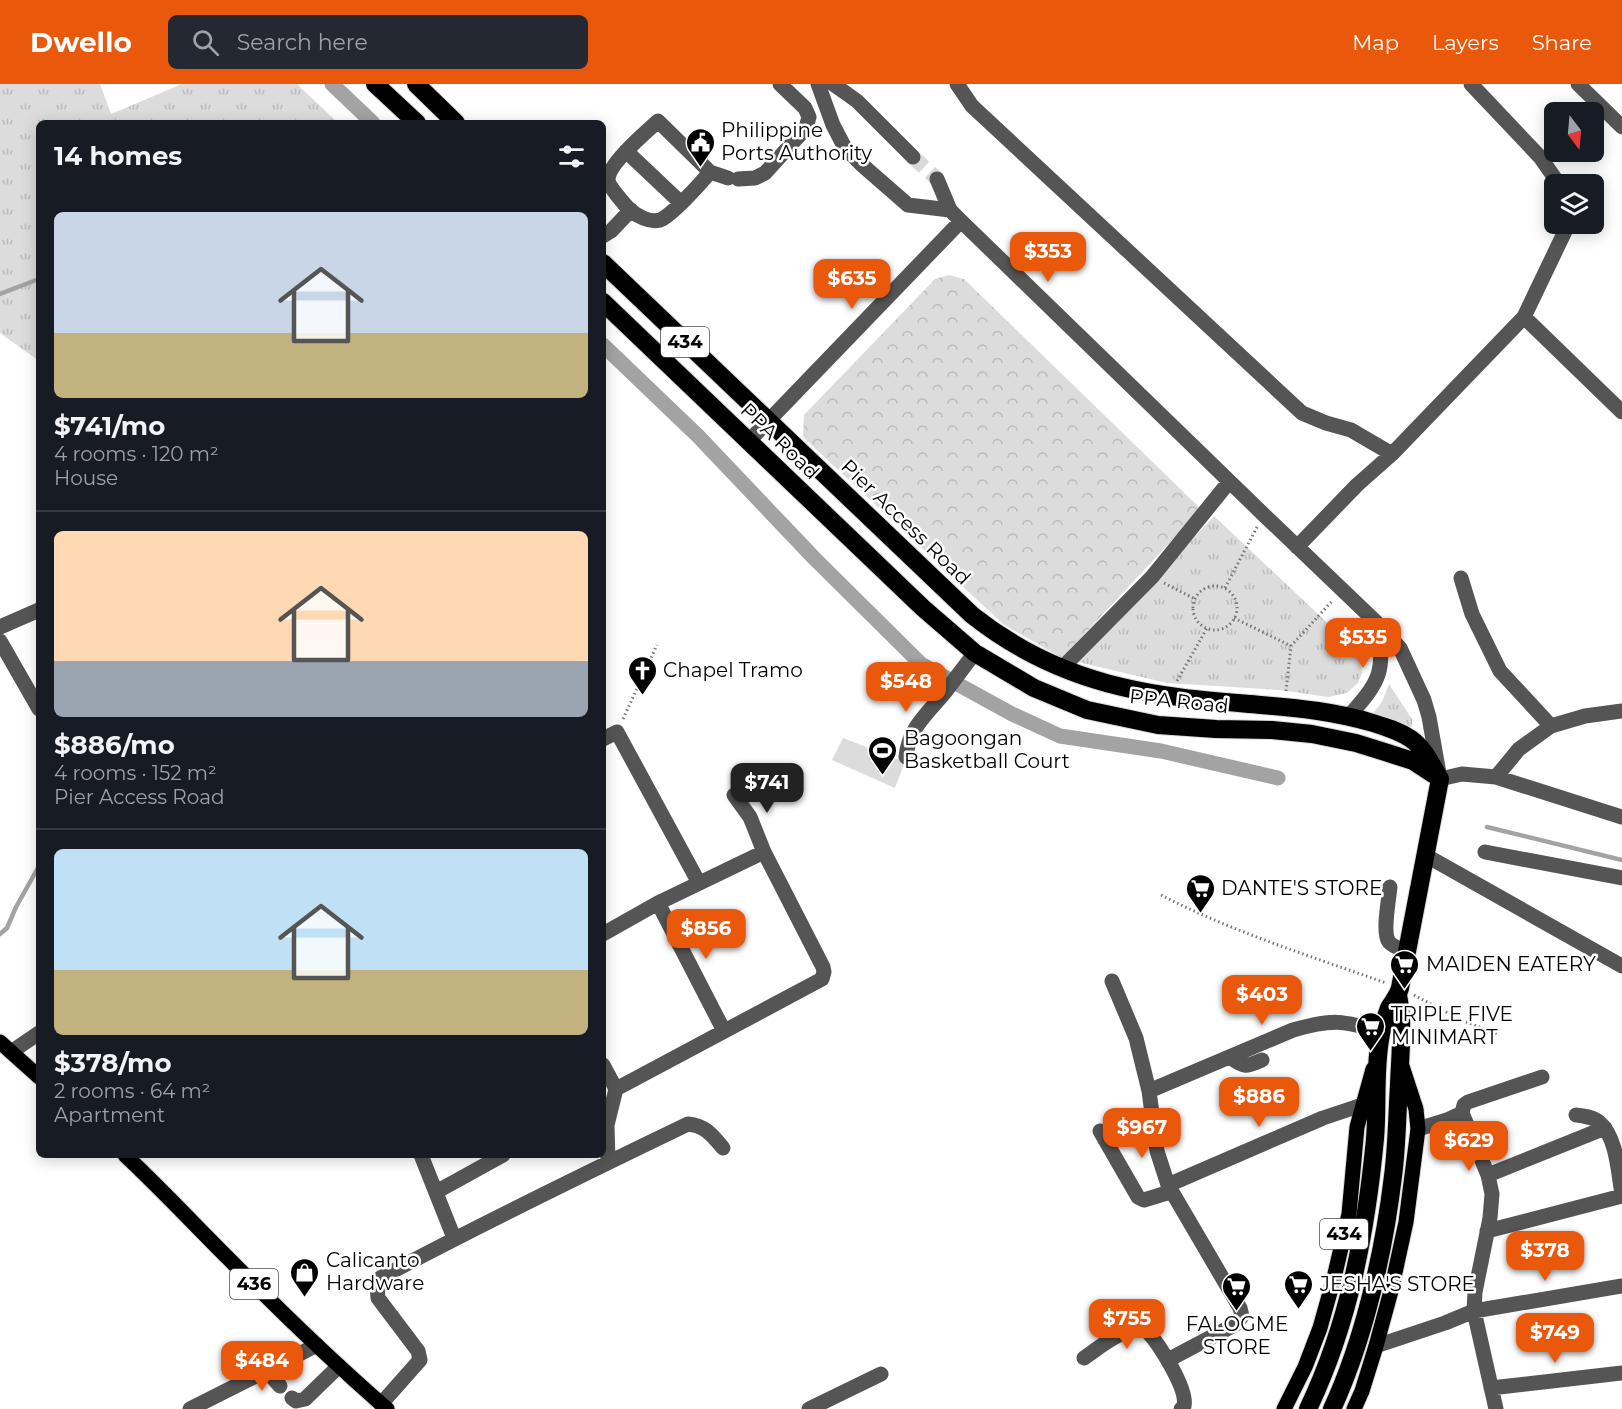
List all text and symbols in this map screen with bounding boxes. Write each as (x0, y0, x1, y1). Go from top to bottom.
search box (168, 15, 588, 69)
text: Dwello (30, 25, 132, 59)
icon: search (189, 26, 222, 59)
text: Search here (237, 29, 368, 56)
text: Map (1352, 30, 1399, 55)
text: Layers (1432, 30, 1499, 55)
text: Share (1532, 30, 1592, 55)
north arrow (1544, 102, 1604, 162)
map controls (1544, 102, 1604, 234)
place label: Philippine Ports Authority (721, 118, 872, 165)
public building icon: Philippine Ports Authority (684, 126, 716, 168)
text: 14 homes (54, 140, 182, 172)
icon: filters (555, 140, 588, 173)
button: layers (1544, 174, 1604, 234)
pin: $353 (1012, 232, 1084, 283)
text: $353 (1024, 239, 1072, 263)
icon: home (267, 251, 375, 359)
pin: $635 (816, 259, 888, 310)
text: $635 (827, 266, 877, 290)
road number: 434 (661, 327, 709, 357)
street label: PPA Road (736, 398, 824, 484)
text: $741/mo (54, 410, 165, 442)
text: 4 rooms · 120 m² (54, 442, 219, 466)
street label: Pier Access Road (836, 454, 976, 590)
text: House (54, 466, 118, 490)
icon: home (267, 570, 375, 678)
pin: $535 (1327, 618, 1399, 669)
text: $535 (1339, 625, 1387, 649)
church icon: Chapel Tramo (626, 654, 658, 696)
place label: Chapel Tramo (663, 658, 803, 682)
pin: $548 (870, 662, 942, 713)
text: $548 (880, 669, 932, 693)
street label: PPA Road (1128, 684, 1230, 718)
place label: Bagoongan Basketball Court (904, 726, 1070, 773)
text: $886/mo (54, 729, 175, 761)
sports icon: Bagoongan Basketball Court (867, 734, 899, 776)
text: 4 rooms · 152 m² (54, 761, 217, 785)
pin: $741 (731, 763, 803, 814)
text: $741 (745, 770, 789, 794)
text: Pier Access Road (54, 785, 225, 809)
supermarket icon: DANTE'S STORE (1184, 872, 1216, 914)
place label: DANTE'S STORE (1221, 876, 1382, 900)
icon: home (267, 888, 375, 996)
pin: $856 (670, 909, 742, 960)
text: $856 (681, 916, 731, 940)
supermarket icon: MAIDEN EATERY (1389, 948, 1421, 990)
place label: MAIDEN EATERY (1426, 952, 1596, 976)
pin: $403 (1226, 975, 1298, 1026)
text: $403 (1236, 982, 1288, 1006)
place label: TRIPLE FIVE MINIMART (1391, 1002, 1513, 1049)
supermarket icon: TRIPLE FIVE MINIMART (1354, 1010, 1386, 1052)
text: $378/mo (54, 1047, 171, 1079)
pin: $886 (1223, 1077, 1295, 1128)
text: 2 rooms · 64 m² (54, 1079, 210, 1103)
text: $886 (1233, 1084, 1285, 1108)
text: Apartment (54, 1103, 165, 1127)
pin: $967 (1106, 1108, 1178, 1159)
text: $967 (1117, 1115, 1167, 1139)
pin: $629 (1433, 1121, 1505, 1172)
text: $629 (1444, 1128, 1494, 1152)
road number: 434 (1320, 1219, 1368, 1249)
pin: $378 (1509, 1231, 1581, 1282)
text: $378 (1520, 1238, 1570, 1262)
place label: Calicanto Hardware (326, 1248, 424, 1295)
shop icon: Calicanto Hardware (289, 1256, 321, 1298)
supermarket icon: JESHA'S STORE (1283, 1268, 1315, 1310)
road number: 436 (230, 1269, 278, 1299)
supermarket icon: FALOGME STORE (1221, 1270, 1253, 1312)
place label: JESHA'S STORE (1319, 1272, 1475, 1296)
pin: $755 (1091, 1299, 1163, 1350)
text: $755 (1103, 1306, 1151, 1330)
place label: FALOGME STORE (1186, 1312, 1288, 1359)
pin: $749 (1519, 1313, 1591, 1364)
text: $749 (1530, 1320, 1580, 1344)
pin: $484 (226, 1341, 298, 1392)
text: $484 (235, 1348, 289, 1372)

